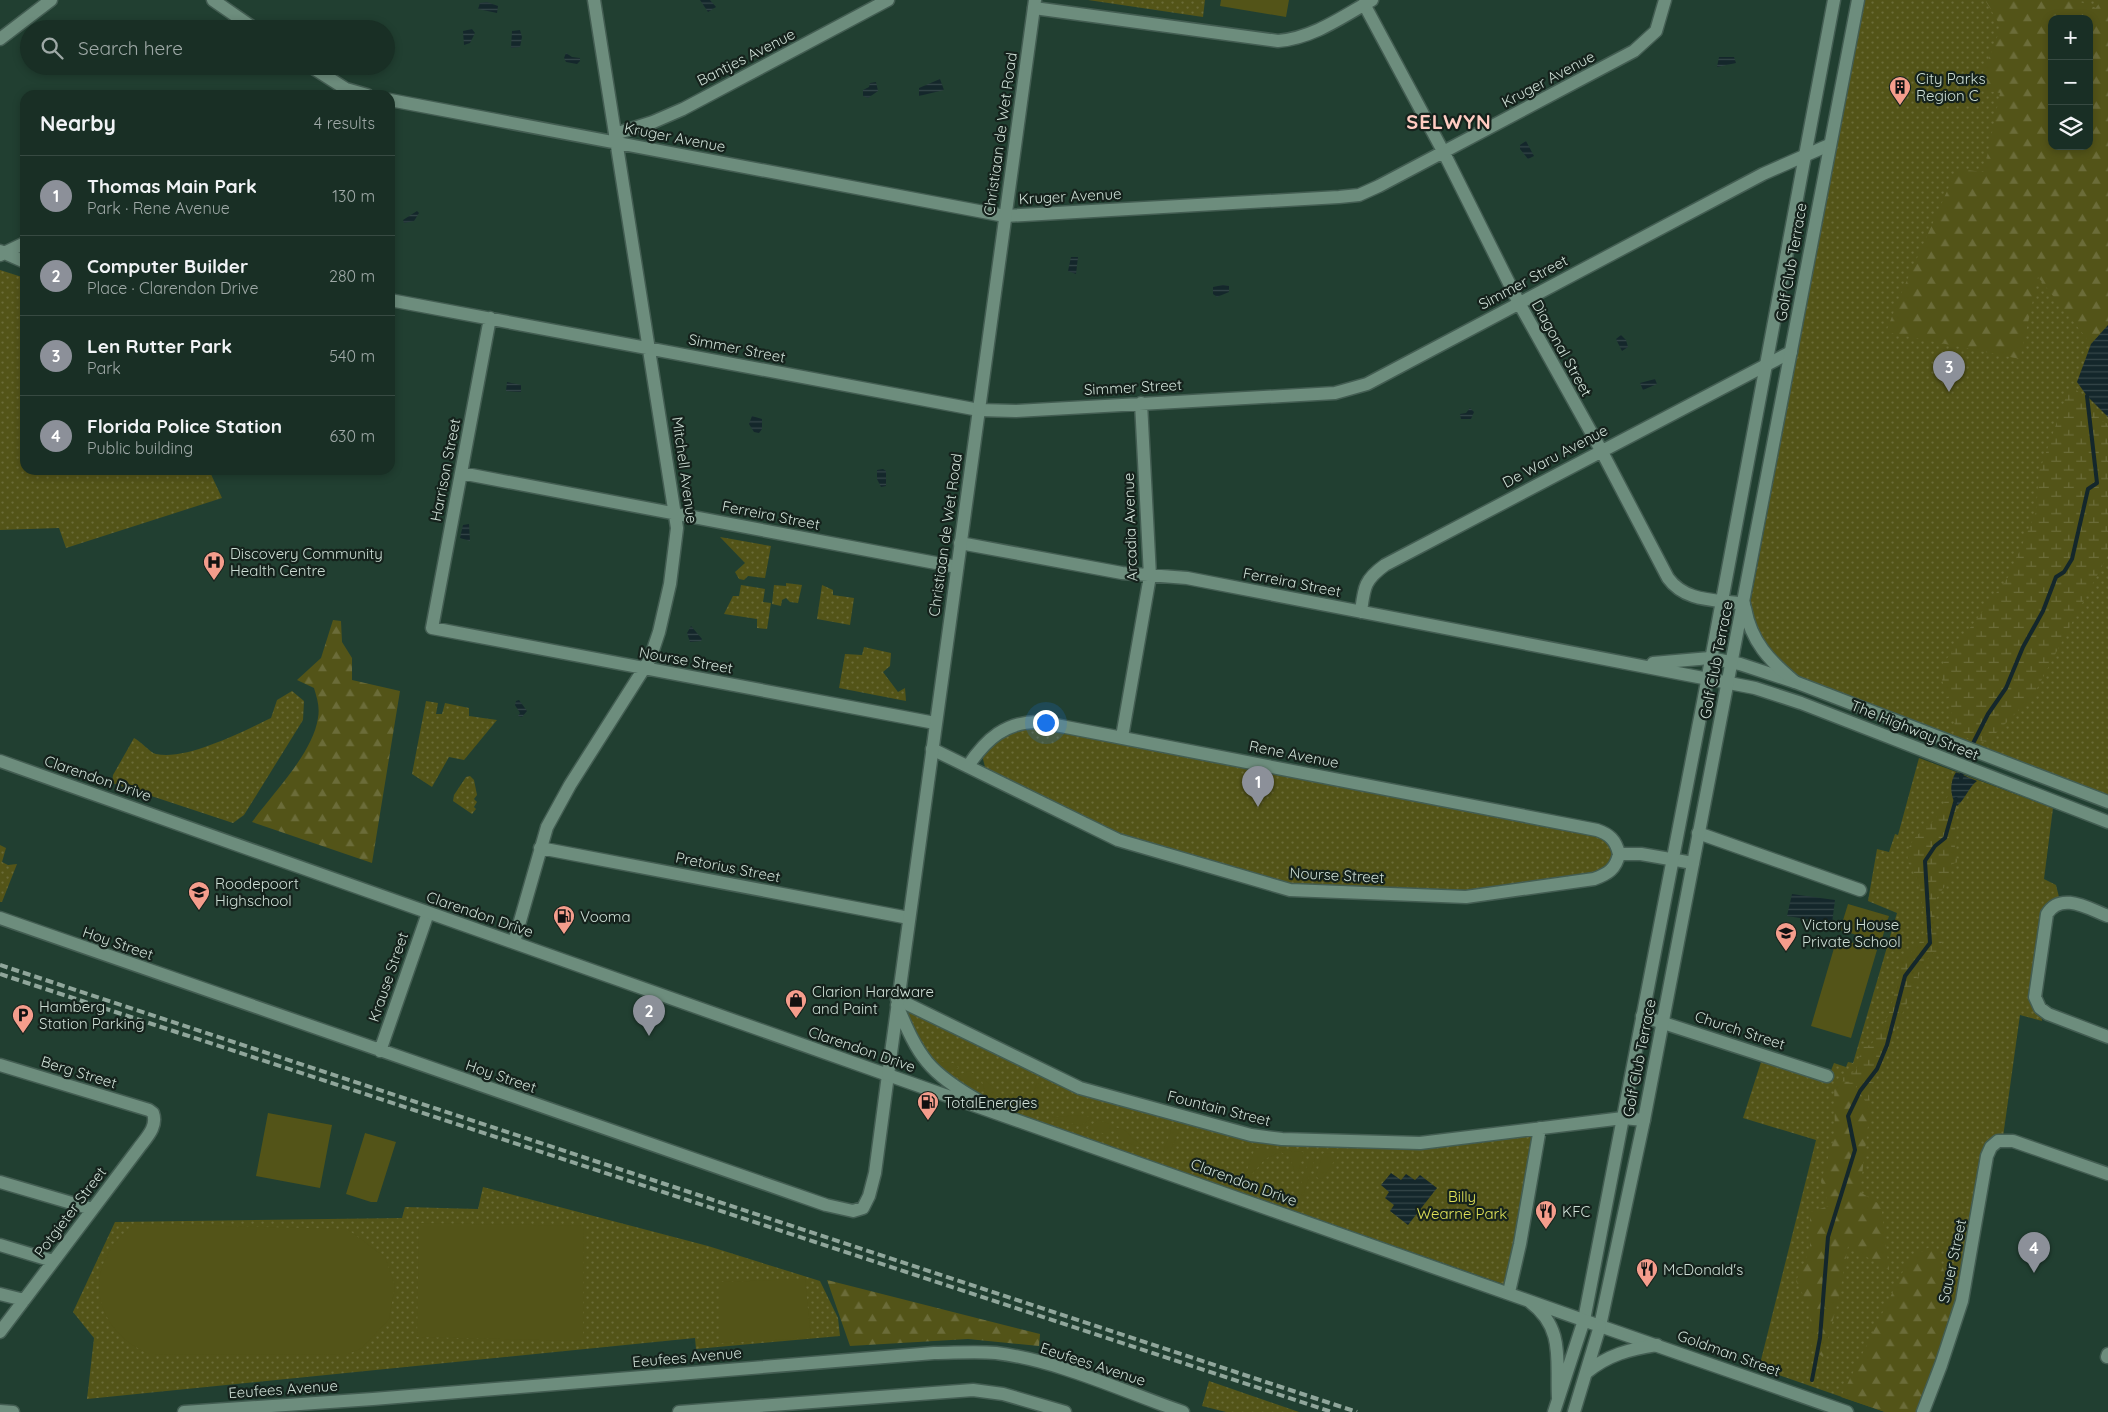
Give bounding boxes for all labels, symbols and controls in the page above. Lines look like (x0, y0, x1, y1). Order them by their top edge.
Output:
map controls (2048, 15, 2093, 150)
button: + (2048, 15, 2093, 60)
search box (20, 20, 395, 75)
street label: Bantjes Avenue (694, 24, 798, 90)
icon: search (38, 34, 66, 62)
text: Search here (78, 36, 183, 60)
street label: Kruger Avenue (1498, 46, 1598, 112)
street label: Christiaan de Wet Road (979, 51, 1021, 217)
button: − (2048, 60, 2093, 105)
place label: City Parks Region C (1916, 69, 1985, 105)
building icon: City Parks Region C (1888, 75, 1912, 106)
button: layers (2048, 105, 2093, 150)
district label: SELWYN (1406, 109, 1492, 134)
text: Nearby (40, 110, 116, 136)
text: 4 results (314, 113, 375, 133)
street label: Kruger Avenue (623, 118, 727, 156)
text: Thomas Main Park (87, 174, 257, 198)
street label: Kruger Avenue (1018, 184, 1122, 208)
text: 1 (53, 186, 59, 206)
text: 130 m (332, 186, 375, 206)
text: Park · Rene Avenue (87, 198, 230, 218)
street label: Golf Club Terrace (1771, 201, 1811, 323)
street label: Simmer Street (1475, 251, 1571, 313)
text: Computer Builder (87, 254, 248, 278)
text: 2 (51, 266, 61, 286)
text: 280 m (329, 266, 375, 286)
text: Place · Clarendon Drive (87, 278, 259, 298)
street label: Diagonal Street (1528, 296, 1596, 400)
street label: Simmer Street (687, 329, 787, 367)
text: Len Rutter Park (87, 334, 232, 358)
text: 3 (52, 346, 60, 366)
text: 540 m (329, 346, 375, 366)
pin: 3 (1933, 351, 1965, 392)
text: Park (87, 358, 121, 378)
street label: Simmer Street (1083, 375, 1183, 399)
text: Florida Police Station (87, 414, 282, 438)
street label: Mitchell Avenue (668, 415, 702, 525)
street label: Harrison Street (426, 417, 464, 523)
street label: De Waru Avenue (1499, 420, 1611, 492)
text: 4 (51, 426, 61, 446)
text: 630 m (330, 426, 375, 446)
text: Public building (87, 438, 193, 458)
street label: Christiaan de Wet Road (924, 452, 966, 618)
street label: Arcadia Avenue (1119, 472, 1141, 582)
street label: Ferreira Street (720, 496, 822, 534)
place label: Discovery Community Health Centre (230, 544, 383, 580)
hospital icon: Discovery Community Health Centre (202, 550, 226, 581)
street label: Ferreira Street (1241, 563, 1343, 601)
street label: Golf Club Terrace (1695, 599, 1737, 721)
street label: Nourse Street (638, 642, 734, 678)
street label: The Highway Street (1848, 696, 1982, 764)
your location (1033, 710, 1059, 736)
street label: Rene Avenue (1248, 736, 1340, 772)
street label: Clarendon Drive (42, 751, 154, 805)
pin: 1 (1242, 766, 1274, 807)
street label: Pretorius Street (674, 848, 782, 886)
street label: Nourse Street (1289, 863, 1385, 887)
place label: Roodepoort Highschool (215, 874, 299, 910)
school or university icon: Roodepoort Highschool (187, 880, 211, 911)
street label: Clarendon Drive (424, 887, 536, 941)
fuel station icon: Vooma (552, 904, 576, 935)
place label: Vooma (580, 907, 631, 926)
place label: Victory House Private School (1802, 915, 1901, 951)
school or university icon: Victory House Private School (1774, 921, 1798, 952)
street label: Hoy Street (80, 922, 156, 964)
street label: Krause Street (364, 930, 412, 1024)
place label: Clarion Hardware and Paint (812, 982, 934, 1018)
shop icon: Clarion Hardware and Paint (784, 988, 808, 1019)
pin: 2 (633, 995, 665, 1036)
place label: Hamberg Station Parking (39, 997, 145, 1033)
street label: Golf Club Terrace (1618, 997, 1660, 1119)
parking icon: Hamberg Station Parking (11, 1003, 35, 1034)
street label: Church Street (1693, 1006, 1787, 1054)
street label: Clarendon Drive (806, 1022, 918, 1076)
street label: Berg Street (39, 1051, 119, 1093)
street label: Hoy Street (463, 1055, 539, 1097)
street label: Fountain Street (1165, 1086, 1273, 1130)
fuel station icon: TotalEnergies (916, 1090, 940, 1121)
place label: TotalEnergies (944, 1093, 1037, 1112)
street label: Clarendon Drive (1188, 1154, 1300, 1210)
street label: Potgieter Street (30, 1163, 110, 1261)
park label: Billy Wearne Park (1417, 1187, 1507, 1223)
restaurant icon: KFC (1534, 1199, 1558, 1230)
place label: KFC (1562, 1202, 1590, 1221)
street label: Sauer Street (1934, 1217, 1970, 1305)
pin: 4 (2018, 1232, 2050, 1273)
restaurant icon: McDonald's (1635, 1257, 1659, 1288)
place label: McDonald's (1663, 1260, 1743, 1279)
street label: Goldman Street (1675, 1326, 1783, 1380)
street label: Eeufees Avenue (1038, 1338, 1148, 1390)
street label: Eeufees Avenue (632, 1343, 742, 1371)
street label: Eeufees Avenue (228, 1376, 338, 1402)

